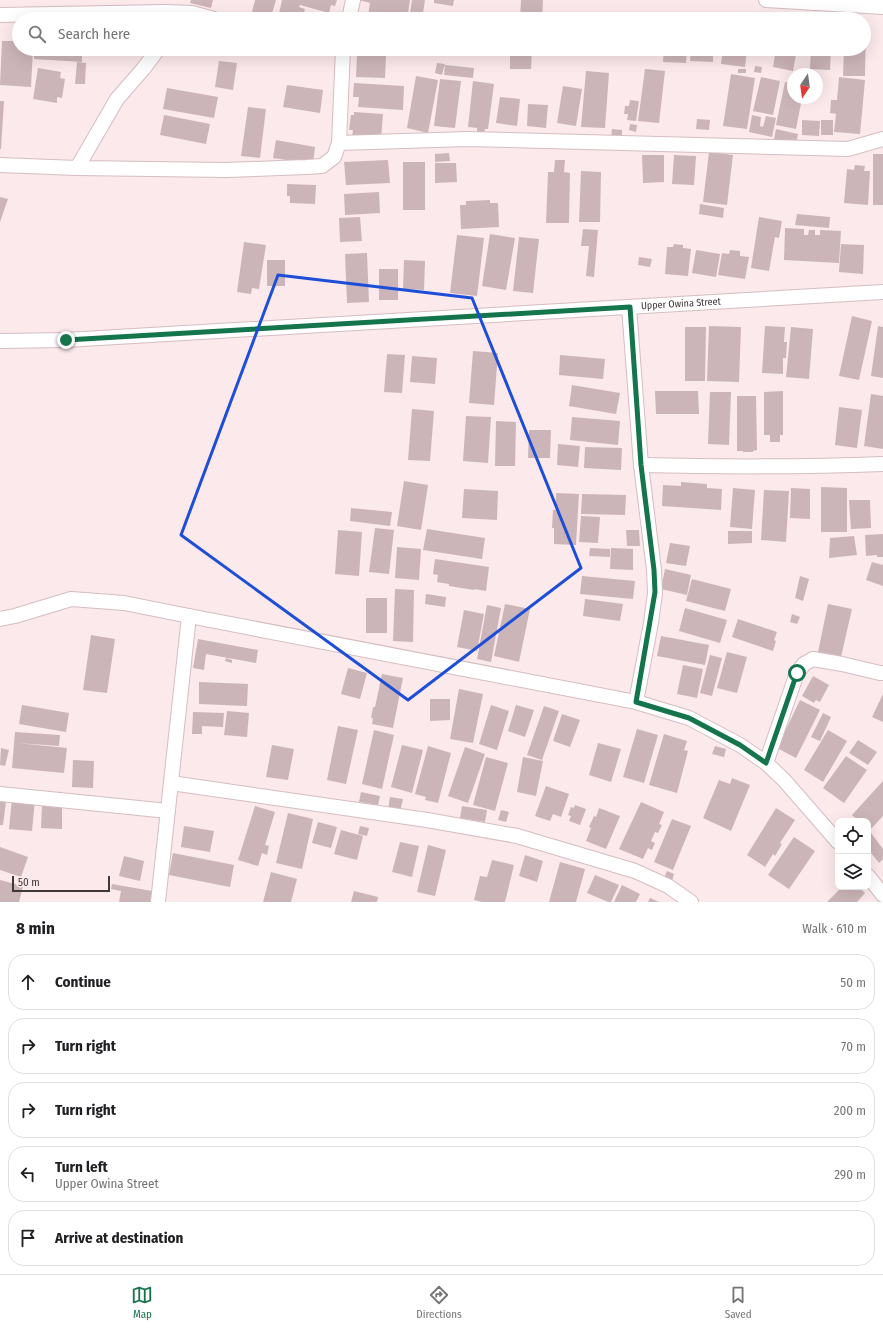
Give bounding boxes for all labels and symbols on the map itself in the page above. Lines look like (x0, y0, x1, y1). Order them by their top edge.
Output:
north arrow (787, 68, 823, 104)
street label: Upper Owina Street (641, 295, 722, 312)
route end (57, 331, 75, 349)
route start (788, 664, 806, 682)
scale bar (12, 874, 110, 893)

